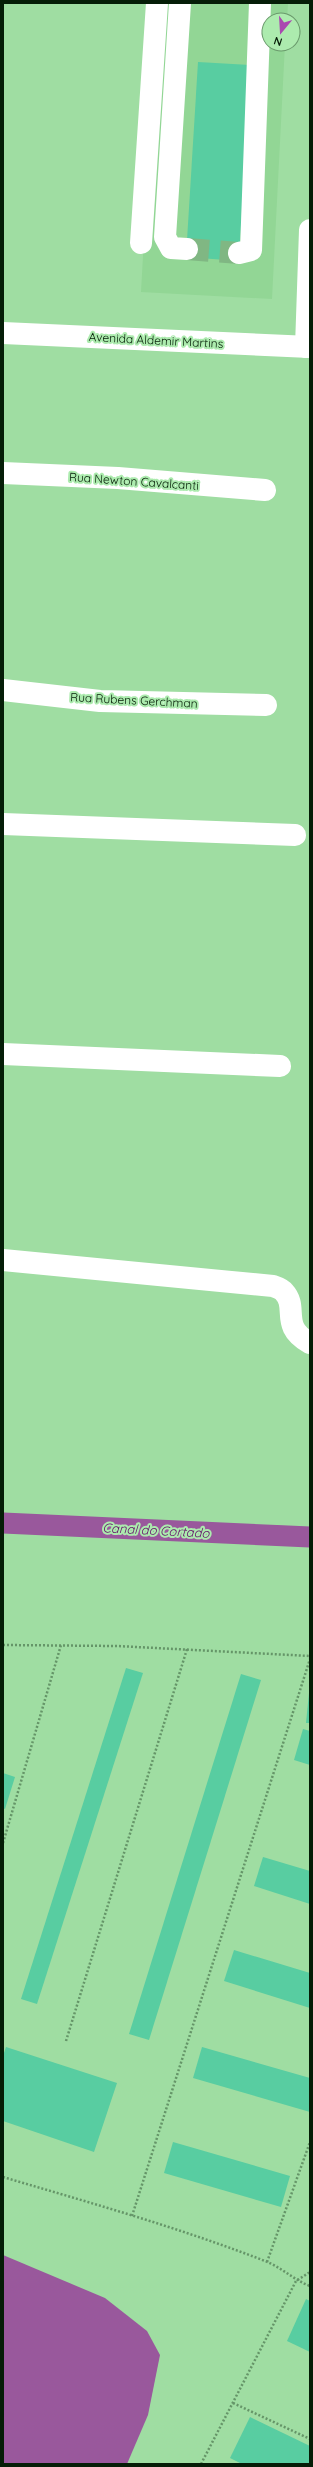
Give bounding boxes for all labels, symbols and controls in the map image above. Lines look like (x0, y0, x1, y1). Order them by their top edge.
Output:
north arrow (261, 12, 301, 52)
text: N (272, 34, 284, 49)
street label: Avenida Aldemir Martins (88, 329, 224, 351)
street label: Rua Newton Cavalcanti (69, 469, 199, 493)
street label: Rua Rubens Gerchman (70, 689, 198, 711)
water label: Canal do Cortado (102, 1519, 211, 1541)

